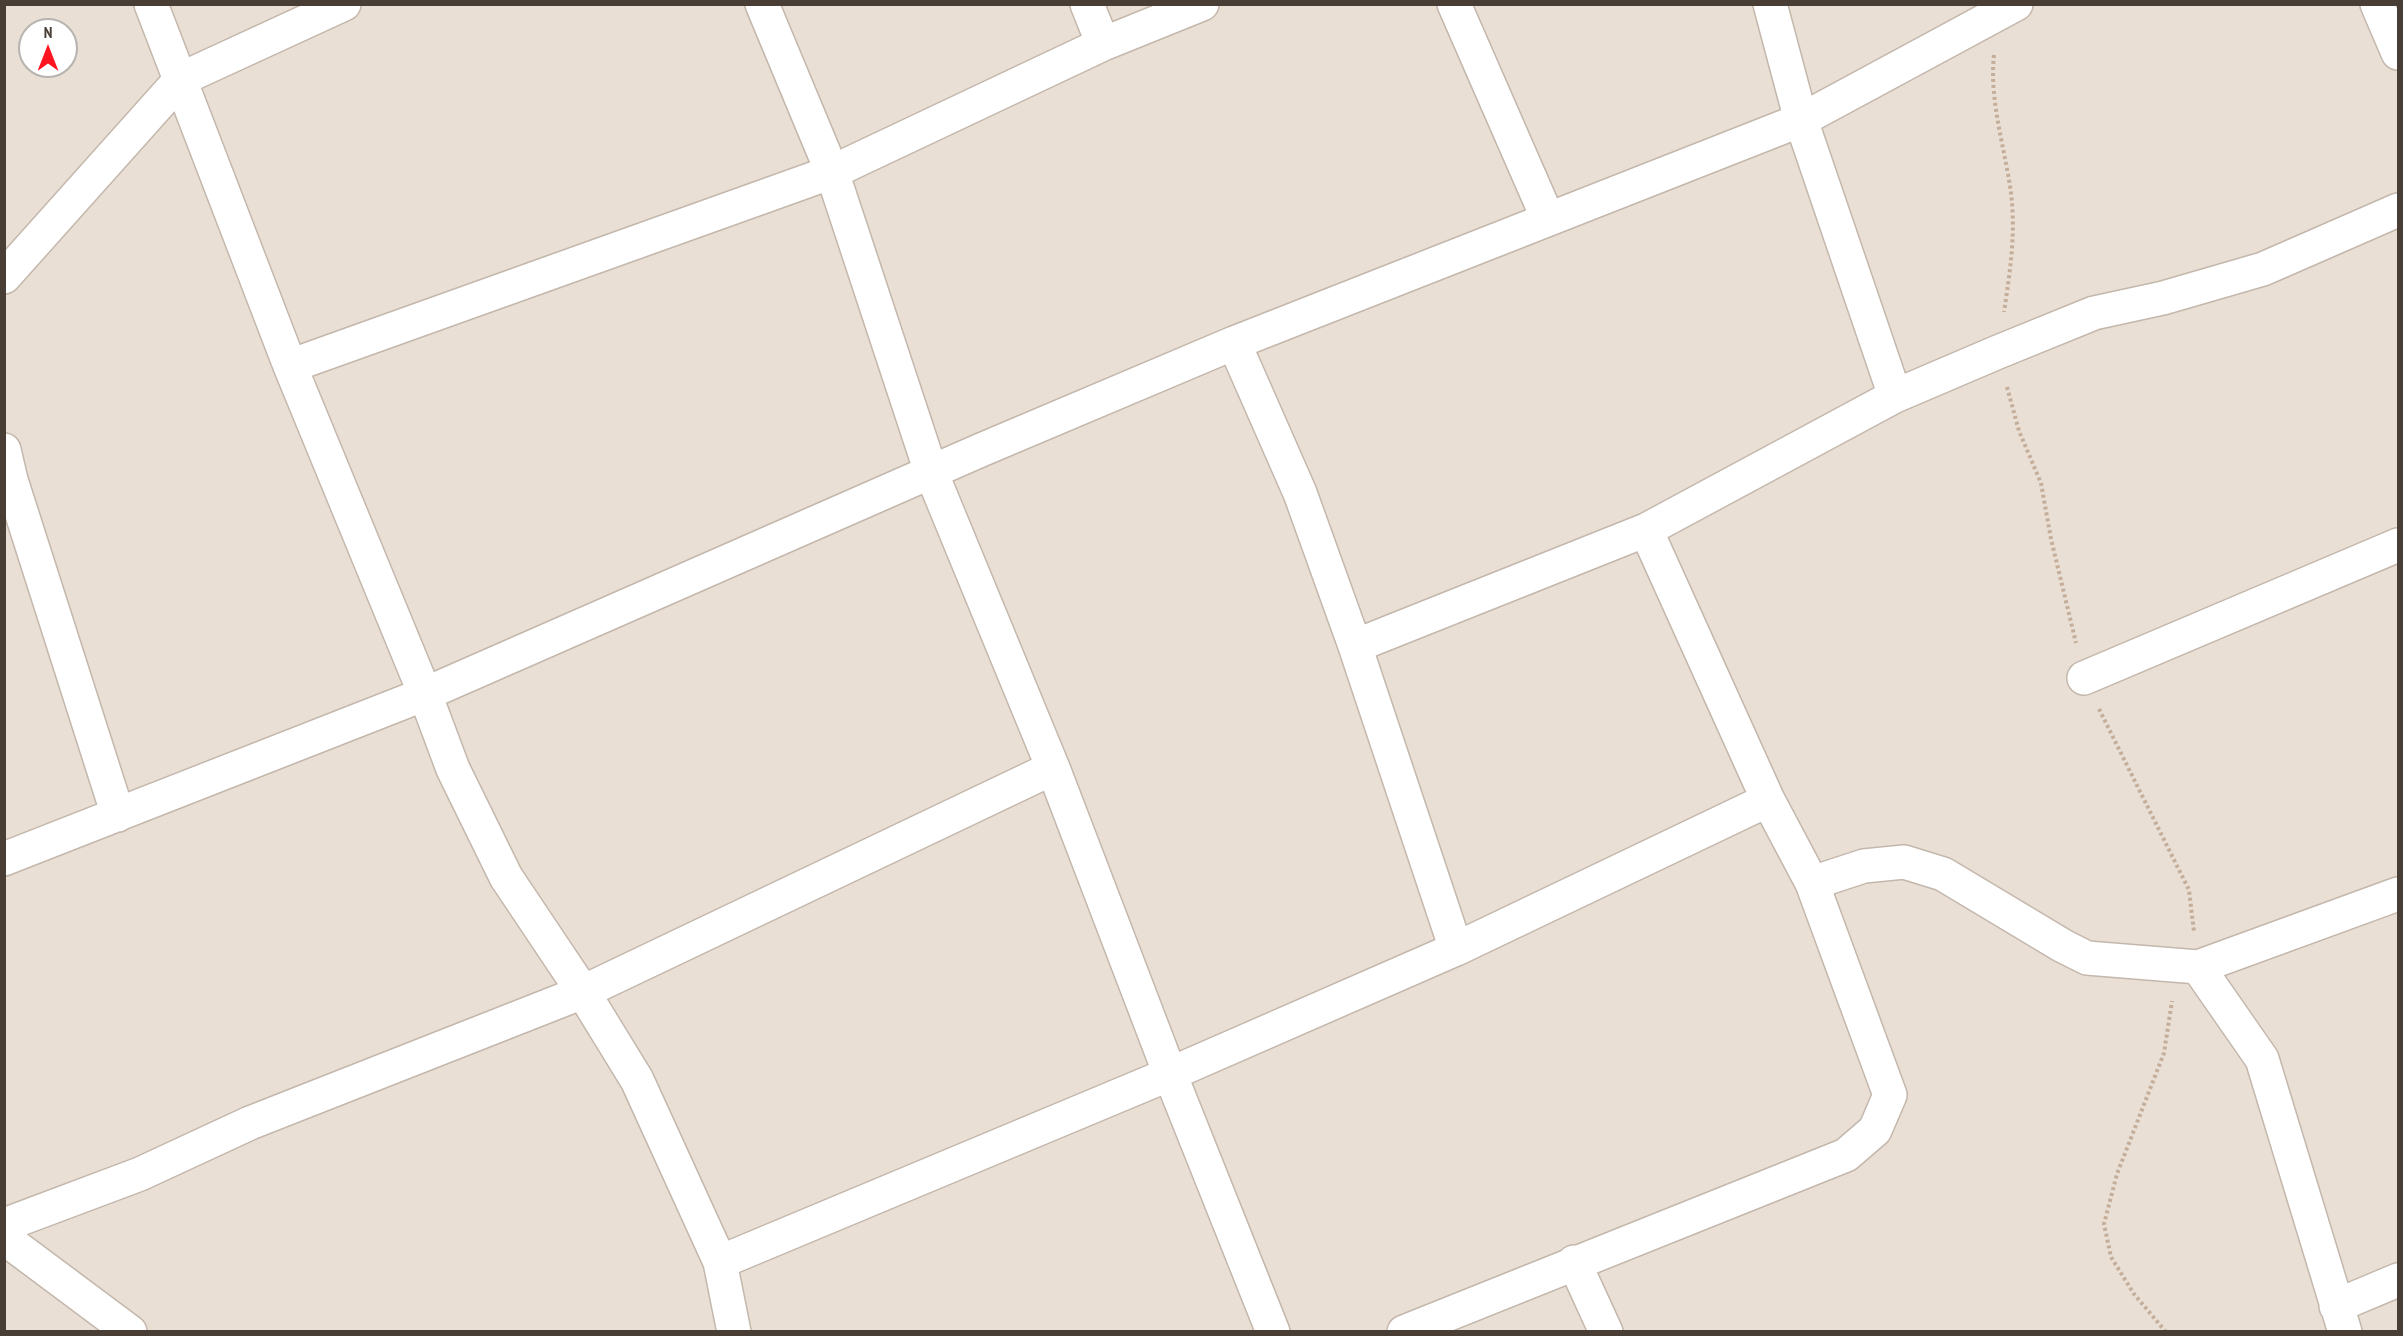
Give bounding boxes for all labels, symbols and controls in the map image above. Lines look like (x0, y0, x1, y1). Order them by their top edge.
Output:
north arrow (18, 18, 78, 78)
text: N (44, 22, 52, 42)

